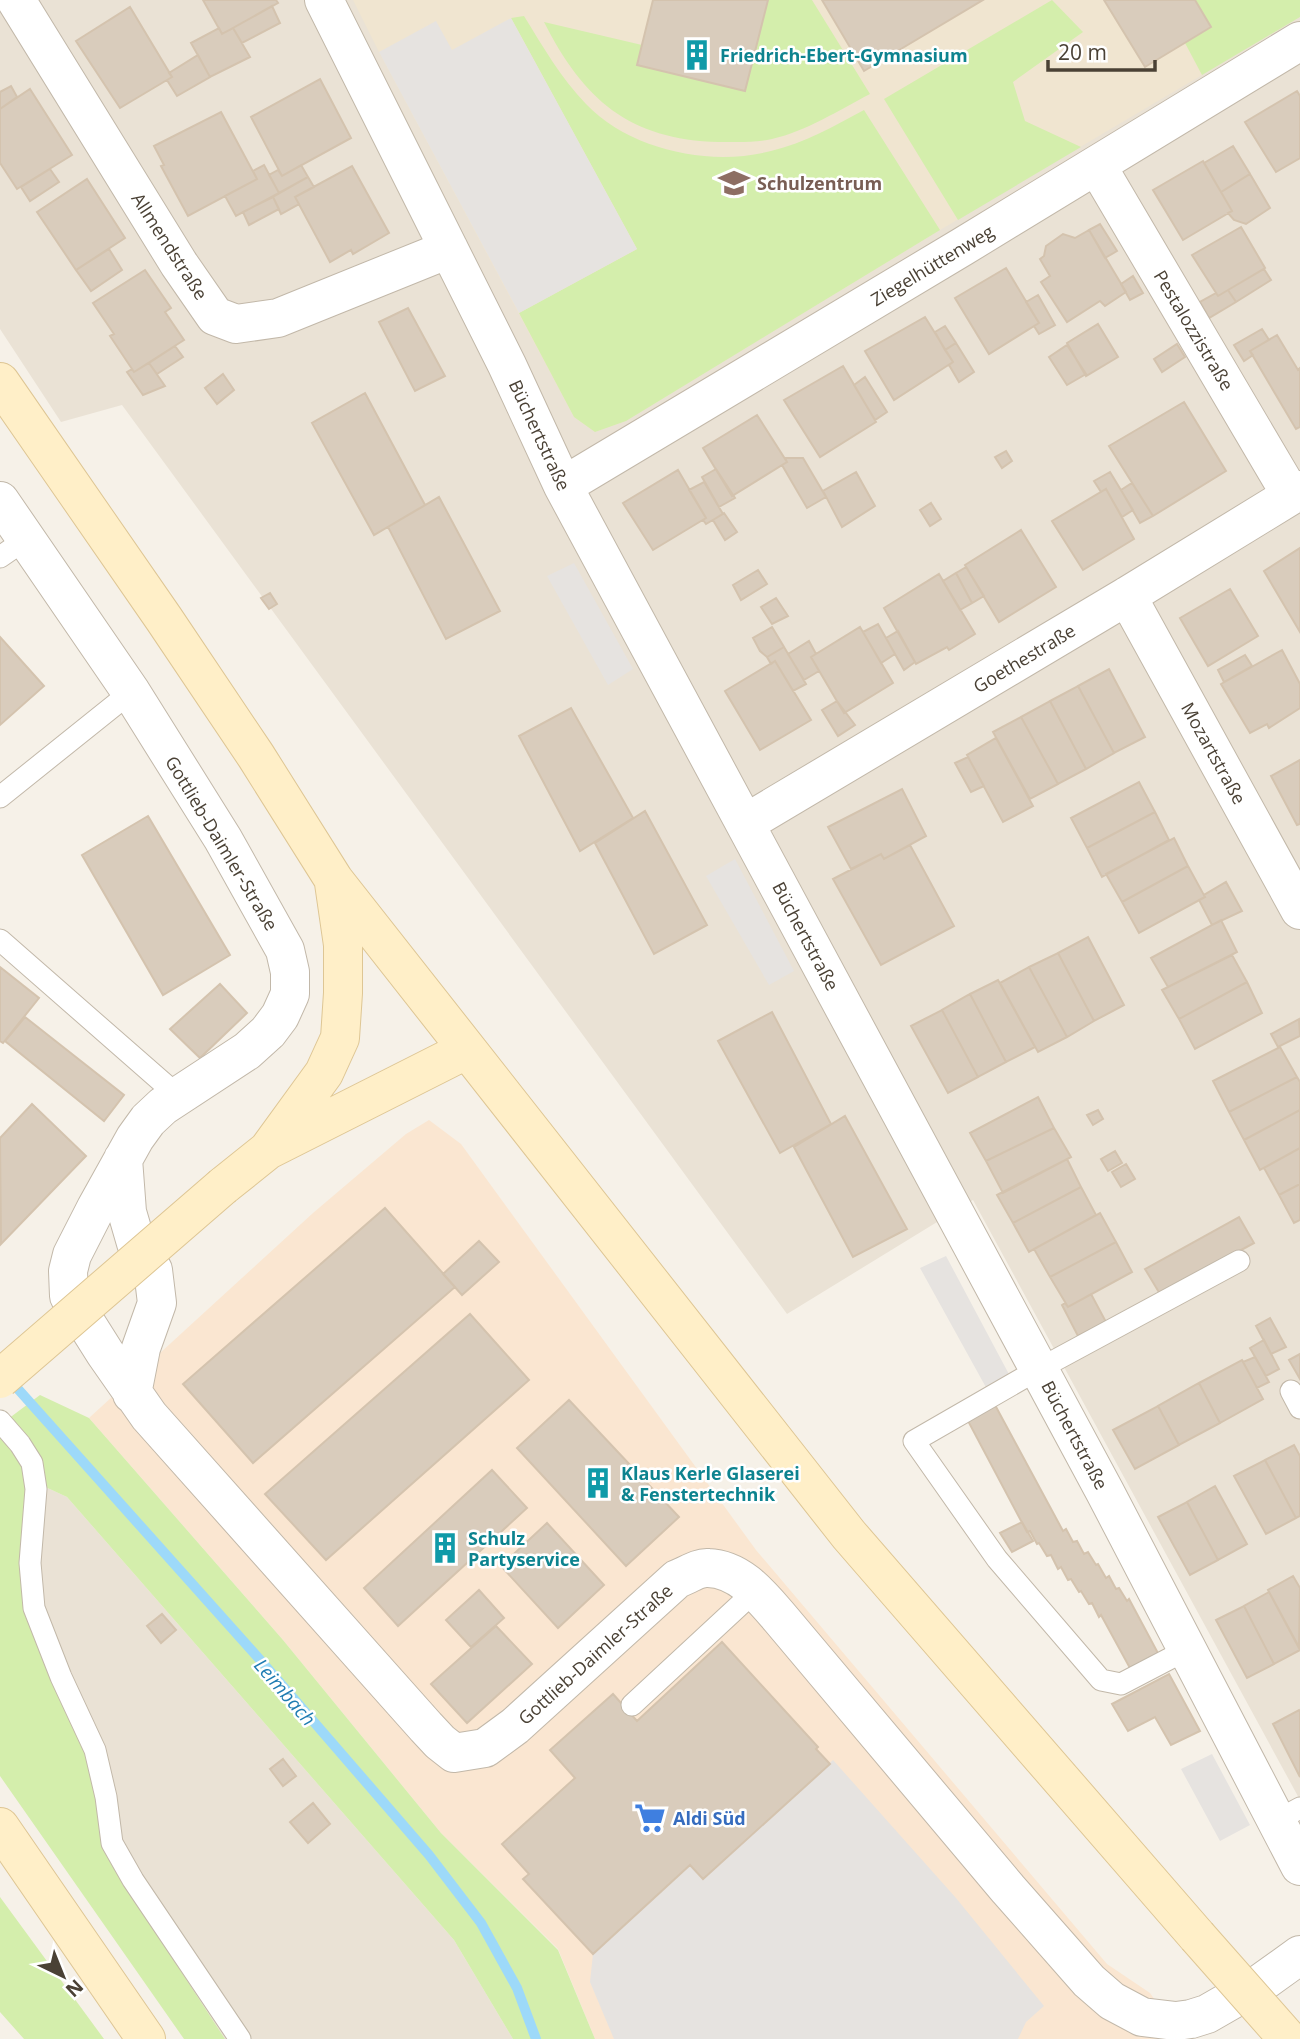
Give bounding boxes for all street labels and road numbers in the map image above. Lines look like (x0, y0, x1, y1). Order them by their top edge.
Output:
street label: Allmendstraße (126, 188, 214, 304)
street label: Ziegelhüttenweg (866, 219, 998, 311)
street label: Pestalozzistraße (1149, 265, 1239, 395)
street label: Büchertstraße (504, 376, 576, 494)
street label: Goethestraße (968, 618, 1080, 698)
street label: Mozartstraße (1176, 698, 1252, 808)
street label: Gottlieb-Daimler-Straße (160, 751, 284, 935)
street label: Büchertstraße (767, 877, 845, 995)
street label: Büchertstraße (1036, 1376, 1114, 1494)
street label: Gottlieb-Daimler-Straße (513, 1578, 677, 1730)

